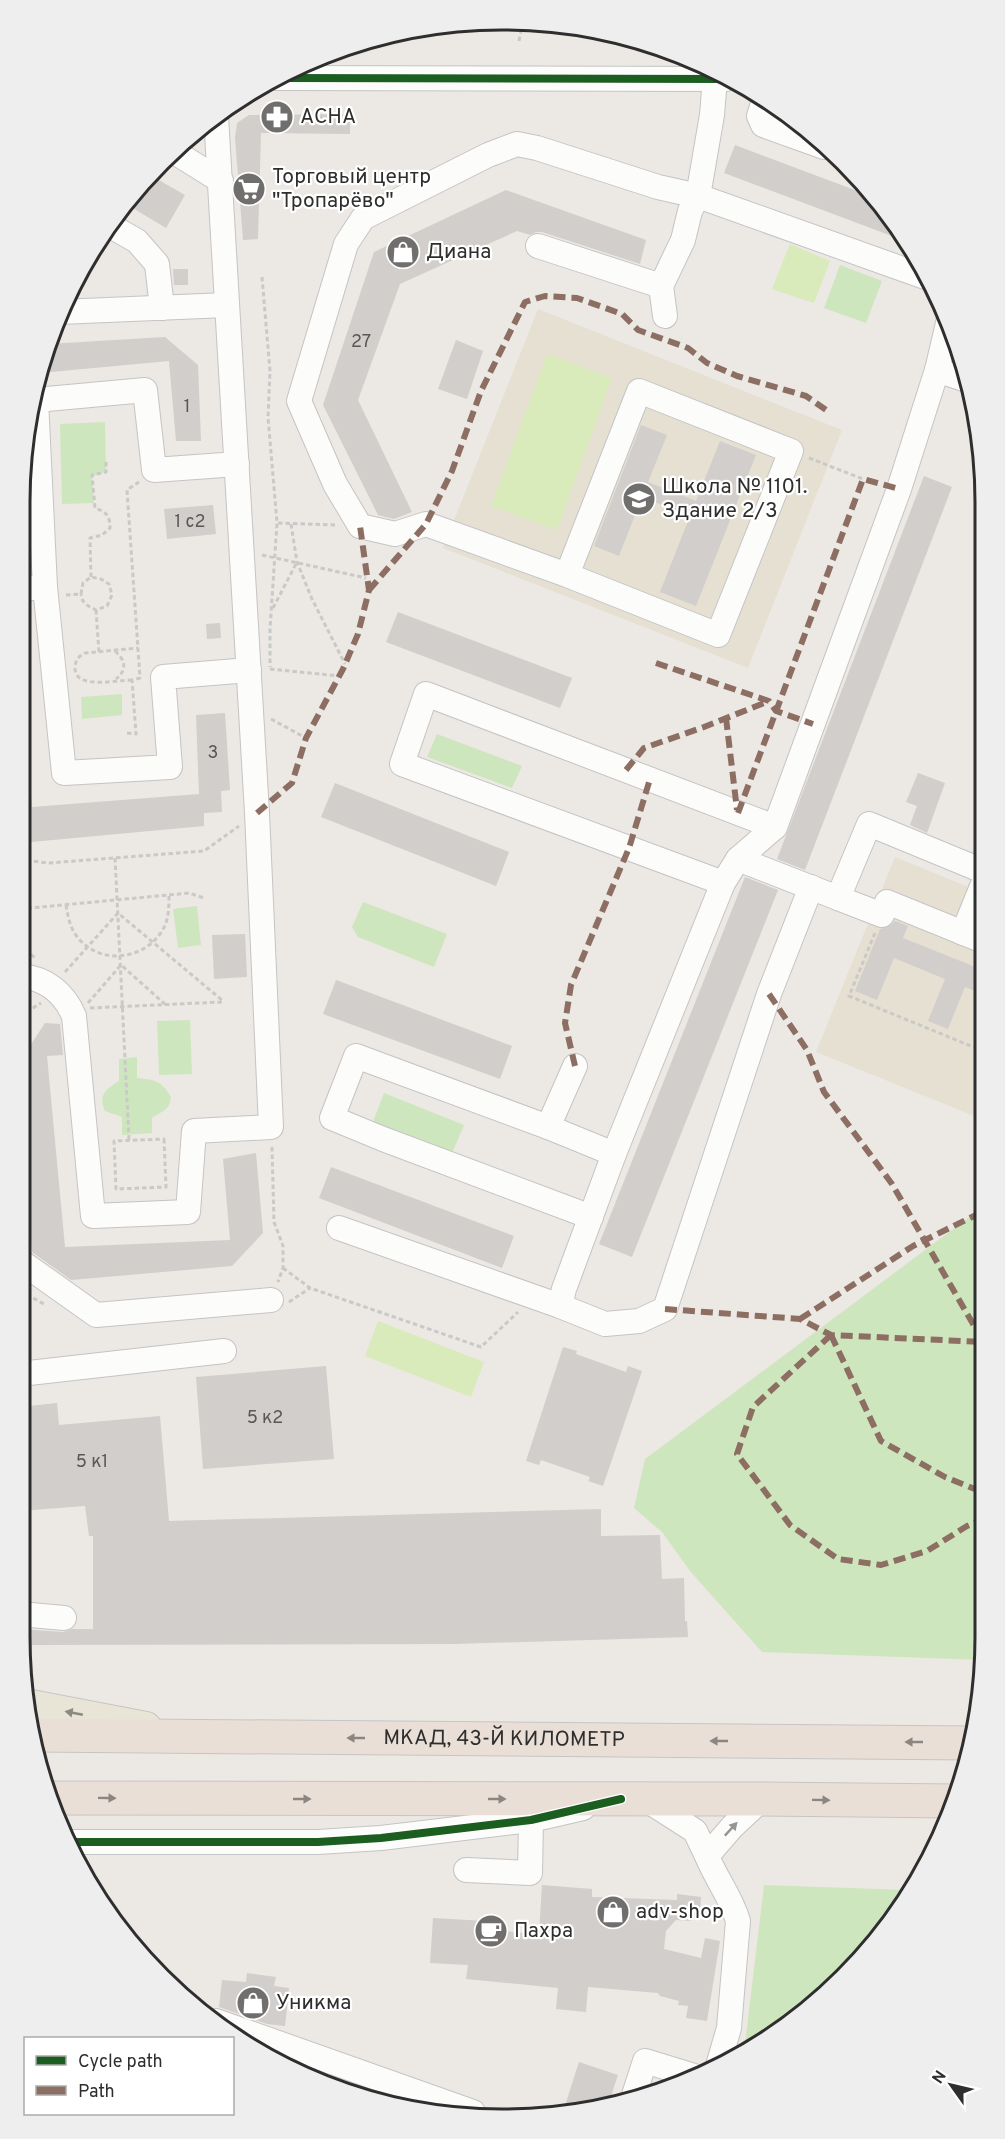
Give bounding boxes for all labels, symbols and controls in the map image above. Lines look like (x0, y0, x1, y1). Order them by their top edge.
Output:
pharmacy icon: АСНА (259, 99, 295, 135)
place label: АСНА (300, 104, 356, 131)
place label: Торговый центр "Тропарёво" (272, 164, 431, 215)
supermarket icon: Торговый центр "Тропарёво" (231, 171, 267, 207)
shop icon: Диана (385, 234, 421, 270)
place label: Диана (426, 239, 491, 266)
house number: 27 (351, 331, 371, 354)
house number: 1 (184, 396, 190, 419)
place label: Школа № 1101. Здание 2/3 (662, 474, 808, 525)
school or university icon: Школа № 1101. Здание 2/3 (621, 481, 657, 517)
house number: 1 с2 (175, 511, 205, 534)
house number: 3 (208, 742, 218, 765)
house number: 5 к2 (247, 1407, 283, 1430)
house number: 5 к1 (76, 1451, 108, 1474)
one-way arrow (64, 1708, 83, 1717)
street label: МКАД, 43-Й КИЛОМЕТР (383, 1724, 625, 1754)
one-way arrow (347, 1733, 366, 1743)
one-way arrow (710, 1736, 729, 1746)
one-way arrow (905, 1737, 924, 1747)
one-way arrow (97, 1793, 116, 1803)
one-way arrow (292, 1794, 311, 1804)
one-way arrow (487, 1794, 506, 1804)
one-way arrow (811, 1795, 830, 1805)
one-way arrow (723, 1822, 737, 1836)
shop icon: adv-shop (595, 1894, 631, 1930)
place label: adv-shop (636, 1899, 724, 1926)
cafe icon: Пахра (473, 1913, 509, 1949)
place label: Пахра (514, 1918, 573, 1945)
shop icon: Уникма (235, 1985, 271, 2021)
place label: Уникма (276, 1990, 351, 2017)
legend (24, 2037, 234, 2115)
text: Cycle path (78, 2051, 163, 2074)
north arrow (921, 2055, 981, 2115)
text: N (929, 2067, 952, 2088)
text: Path (78, 2081, 115, 2104)

